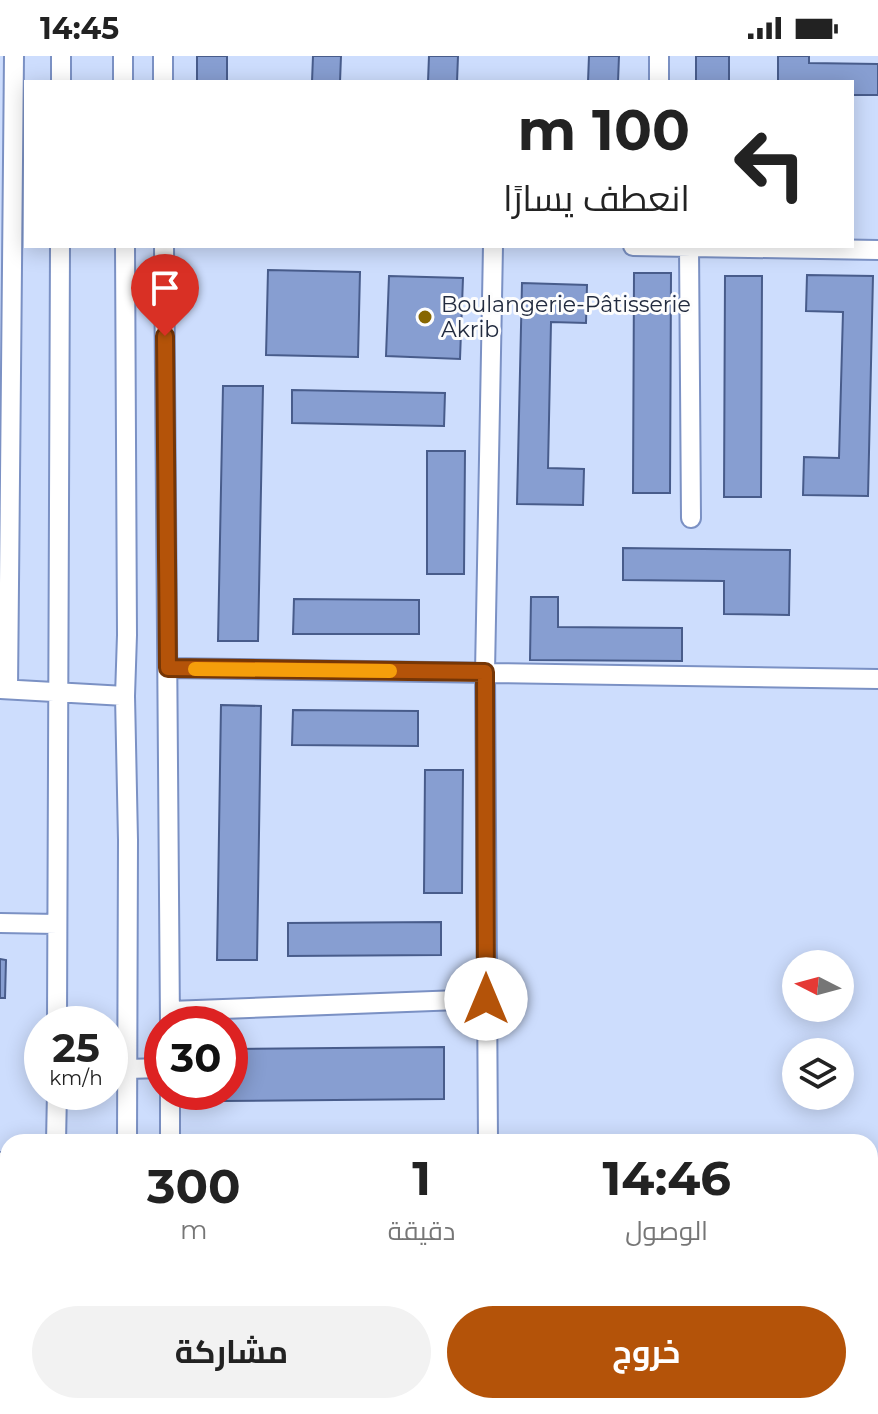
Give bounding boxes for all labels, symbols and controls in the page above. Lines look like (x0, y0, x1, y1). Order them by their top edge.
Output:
text: 14:45 (40, 10, 119, 47)
text: 100 m (517, 96, 690, 164)
icon: left (718, 112, 822, 216)
text: انعطف يسارًا (503, 176, 690, 220)
pin (131, 254, 199, 336)
icon: arrive (143, 266, 187, 310)
place label: Boulangerie-Pâtisserie Akrib (441, 291, 691, 343)
marker: Boulangerie-Pâtisserie Akrib (416, 308, 434, 326)
north arrow (782, 950, 854, 1022)
map controls (782, 950, 854, 1110)
position arrow (444, 957, 528, 1041)
speed limit sign: 30 (144, 1006, 248, 1110)
text: 25 (52, 1023, 100, 1072)
button: layers (782, 1038, 854, 1110)
text: km/h (49, 1066, 103, 1090)
text: 1 (412, 1149, 431, 1207)
text: 14:46 (602, 1149, 731, 1207)
text: 300 (147, 1157, 241, 1215)
text: m (180, 1214, 208, 1246)
text: دقيقة (388, 1215, 455, 1247)
text: الوصول (625, 1215, 708, 1247)
button: مشاركة (32, 1306, 431, 1398)
button: خروج (447, 1306, 846, 1398)

